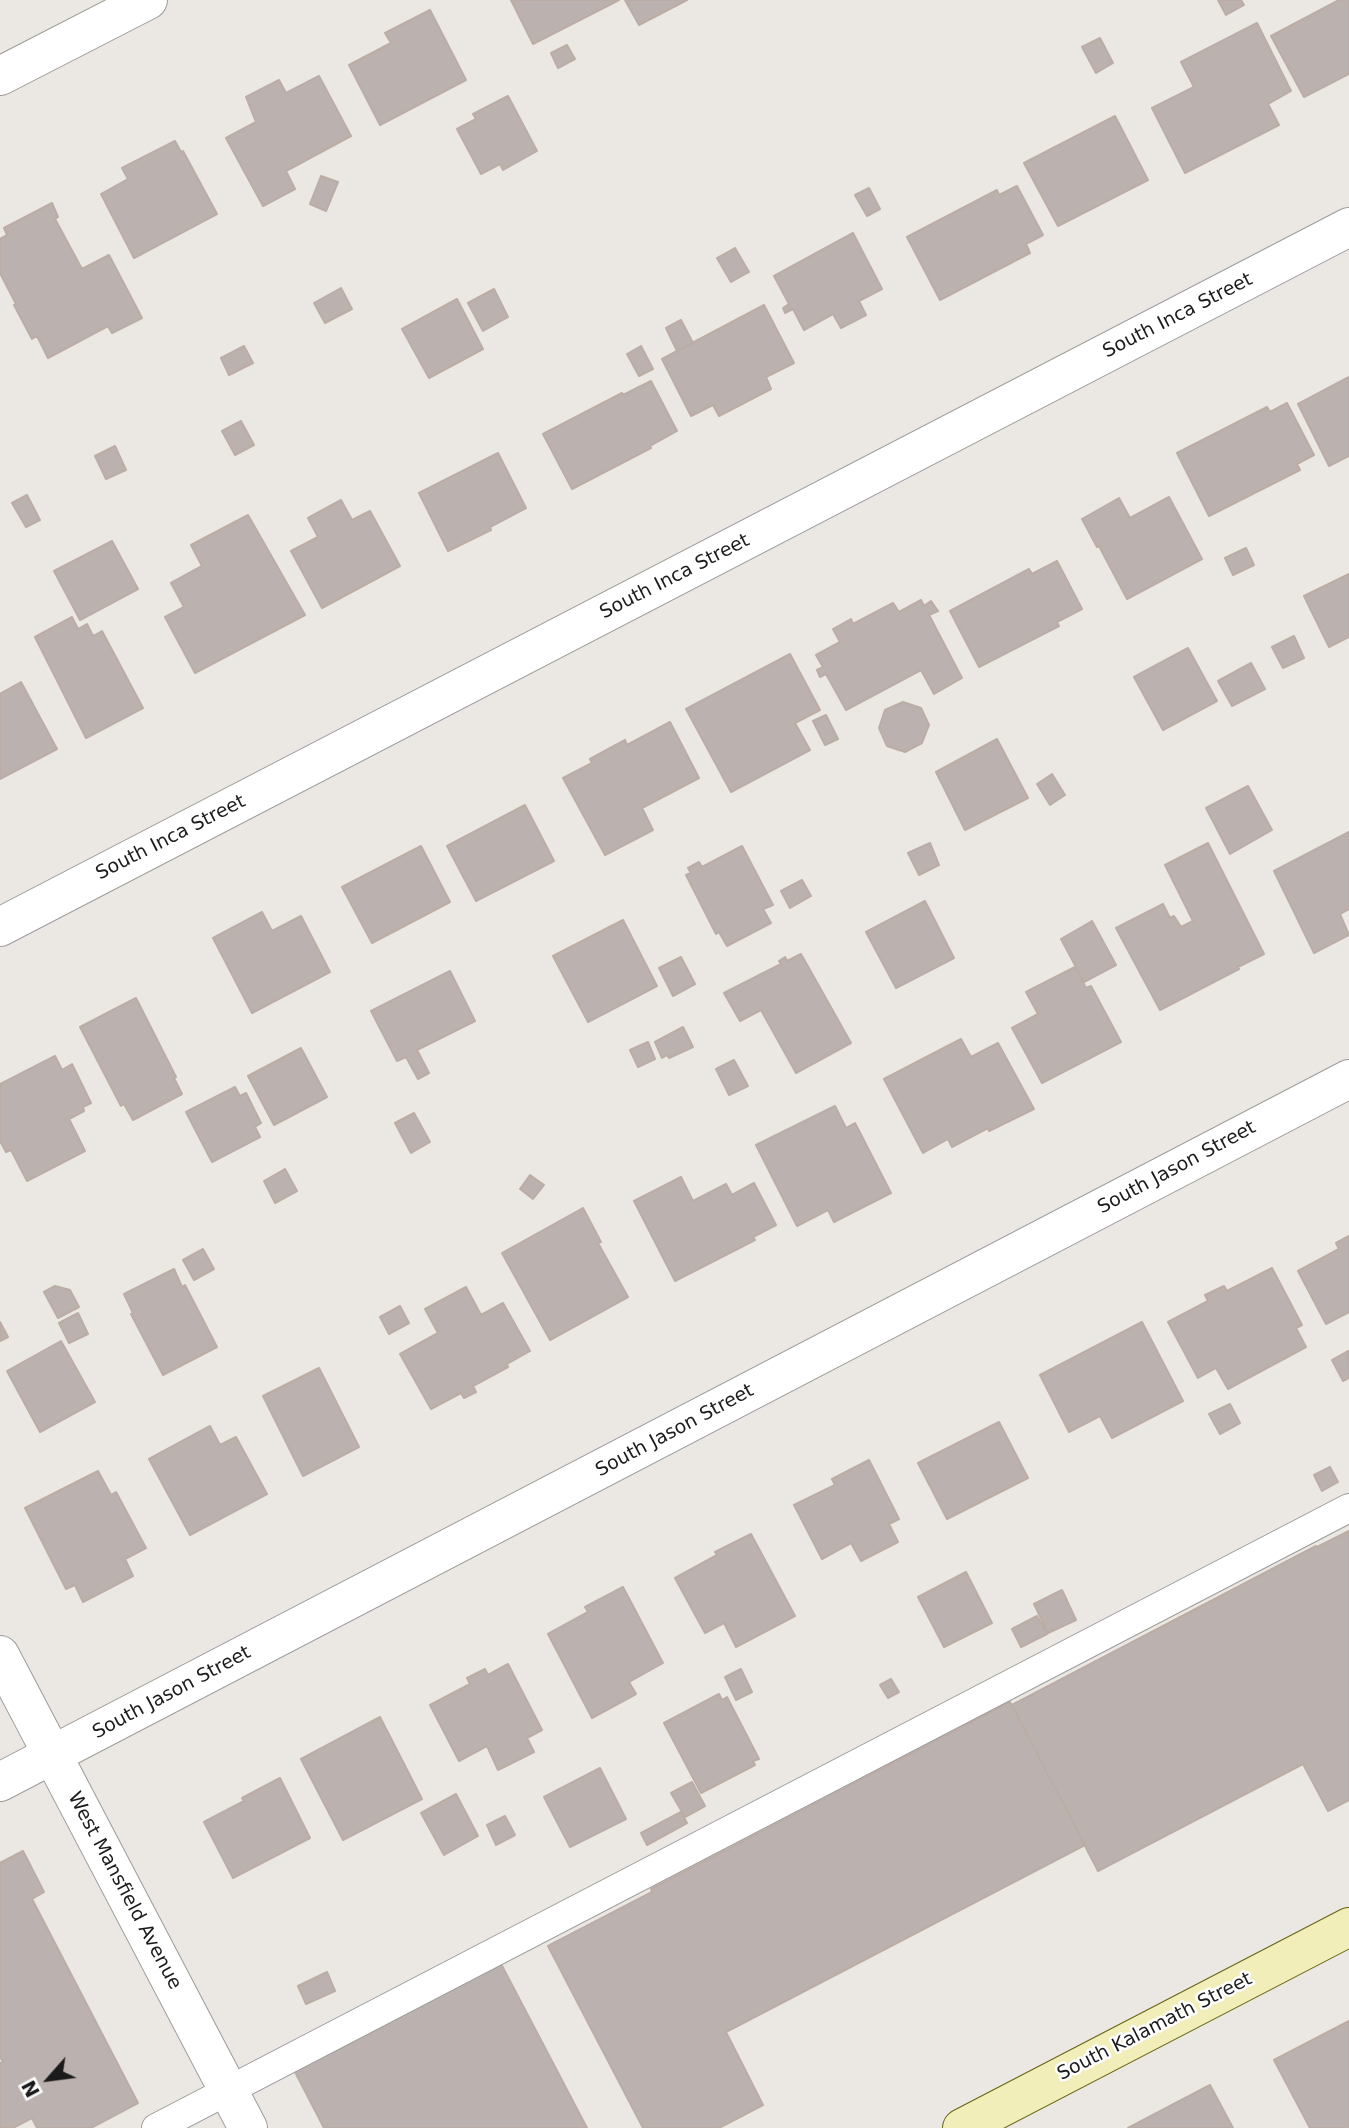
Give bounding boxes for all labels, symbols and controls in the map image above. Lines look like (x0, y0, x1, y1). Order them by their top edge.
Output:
street label: South Inca Street (1099, 268, 1257, 364)
street label: South Inca Street (596, 529, 754, 625)
street label: South Inca Street (92, 790, 250, 886)
street label: South Jason Street (1094, 1117, 1260, 1219)
street label: South Jason Street (592, 1380, 758, 1482)
street label: South Jason Street (89, 1642, 255, 1744)
street label: West Mansfield Avenue (62, 1788, 186, 1994)
street label: South Kalamath Street (1054, 1968, 1256, 2086)
north arrow (14, 2044, 84, 2114)
text: N (17, 2077, 44, 2101)

